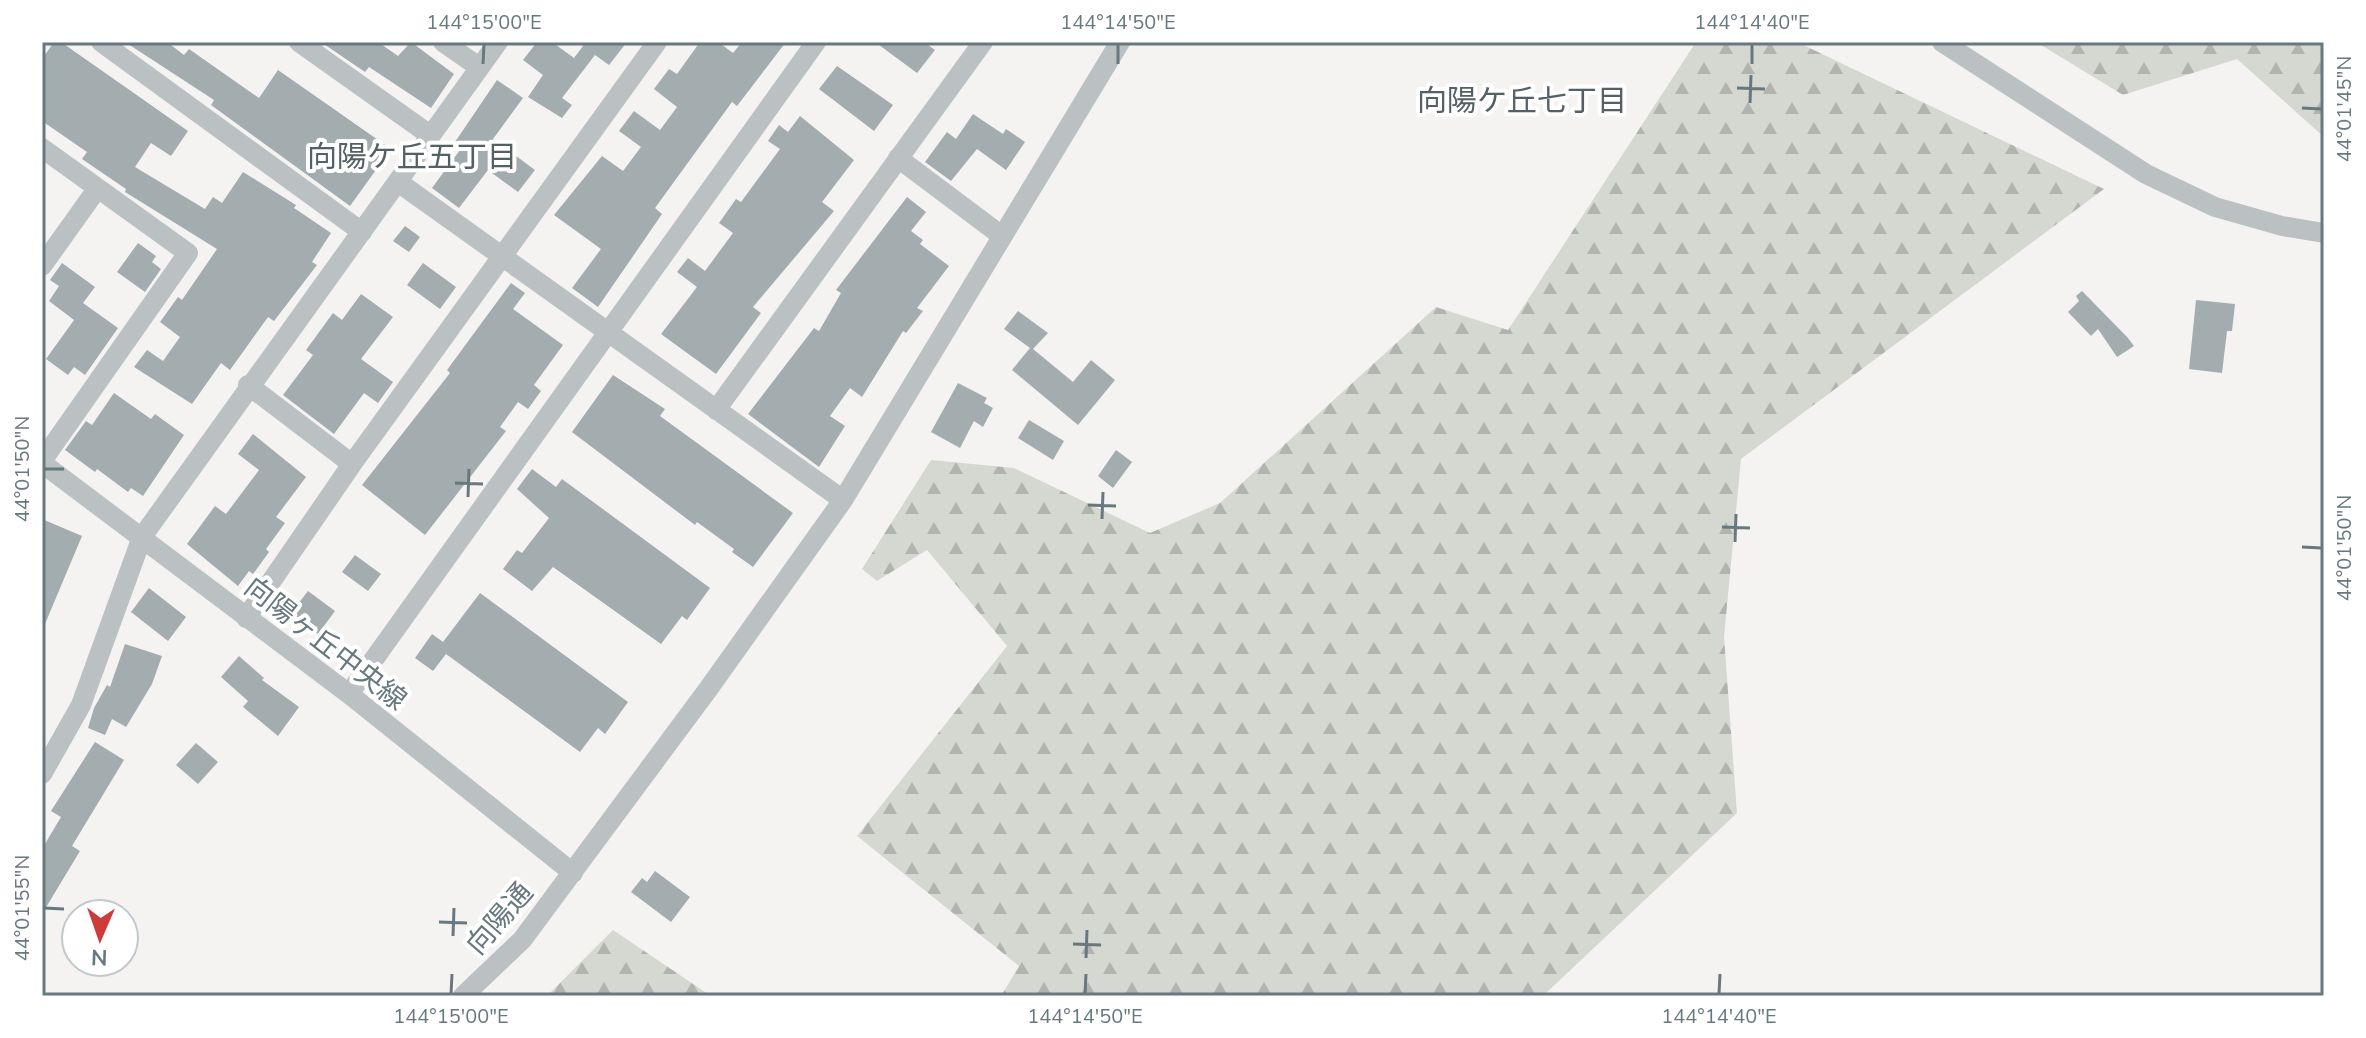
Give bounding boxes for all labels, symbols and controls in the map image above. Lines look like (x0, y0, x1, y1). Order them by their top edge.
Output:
text: 144°15'00"E (426, 9, 542, 36)
text: 144°14'50"E (1060, 9, 1176, 36)
text: 144°14'40"E (1694, 9, 1810, 36)
text: 44°01'45"N (2331, 56, 2358, 162)
district label: 向陽ケ丘七丁目 (1417, 81, 1627, 122)
district label: 向陽ケ丘五丁目 (307, 137, 517, 178)
text: 44°01'50"N (9, 416, 36, 522)
text: 44°01'50"N (2331, 495, 2358, 601)
street label: 向陽ヶ丘中央線 (236, 568, 414, 719)
text: 44°01'55"N (9, 855, 36, 961)
street label: 向陽通 (458, 874, 542, 963)
north arrow (60, 898, 140, 978)
text: N (91, 942, 108, 972)
text: 144°15'00"E (393, 1003, 509, 1030)
text: 144°14'50"E (1027, 1003, 1143, 1030)
text: 144°14'40"E (1661, 1003, 1777, 1030)

